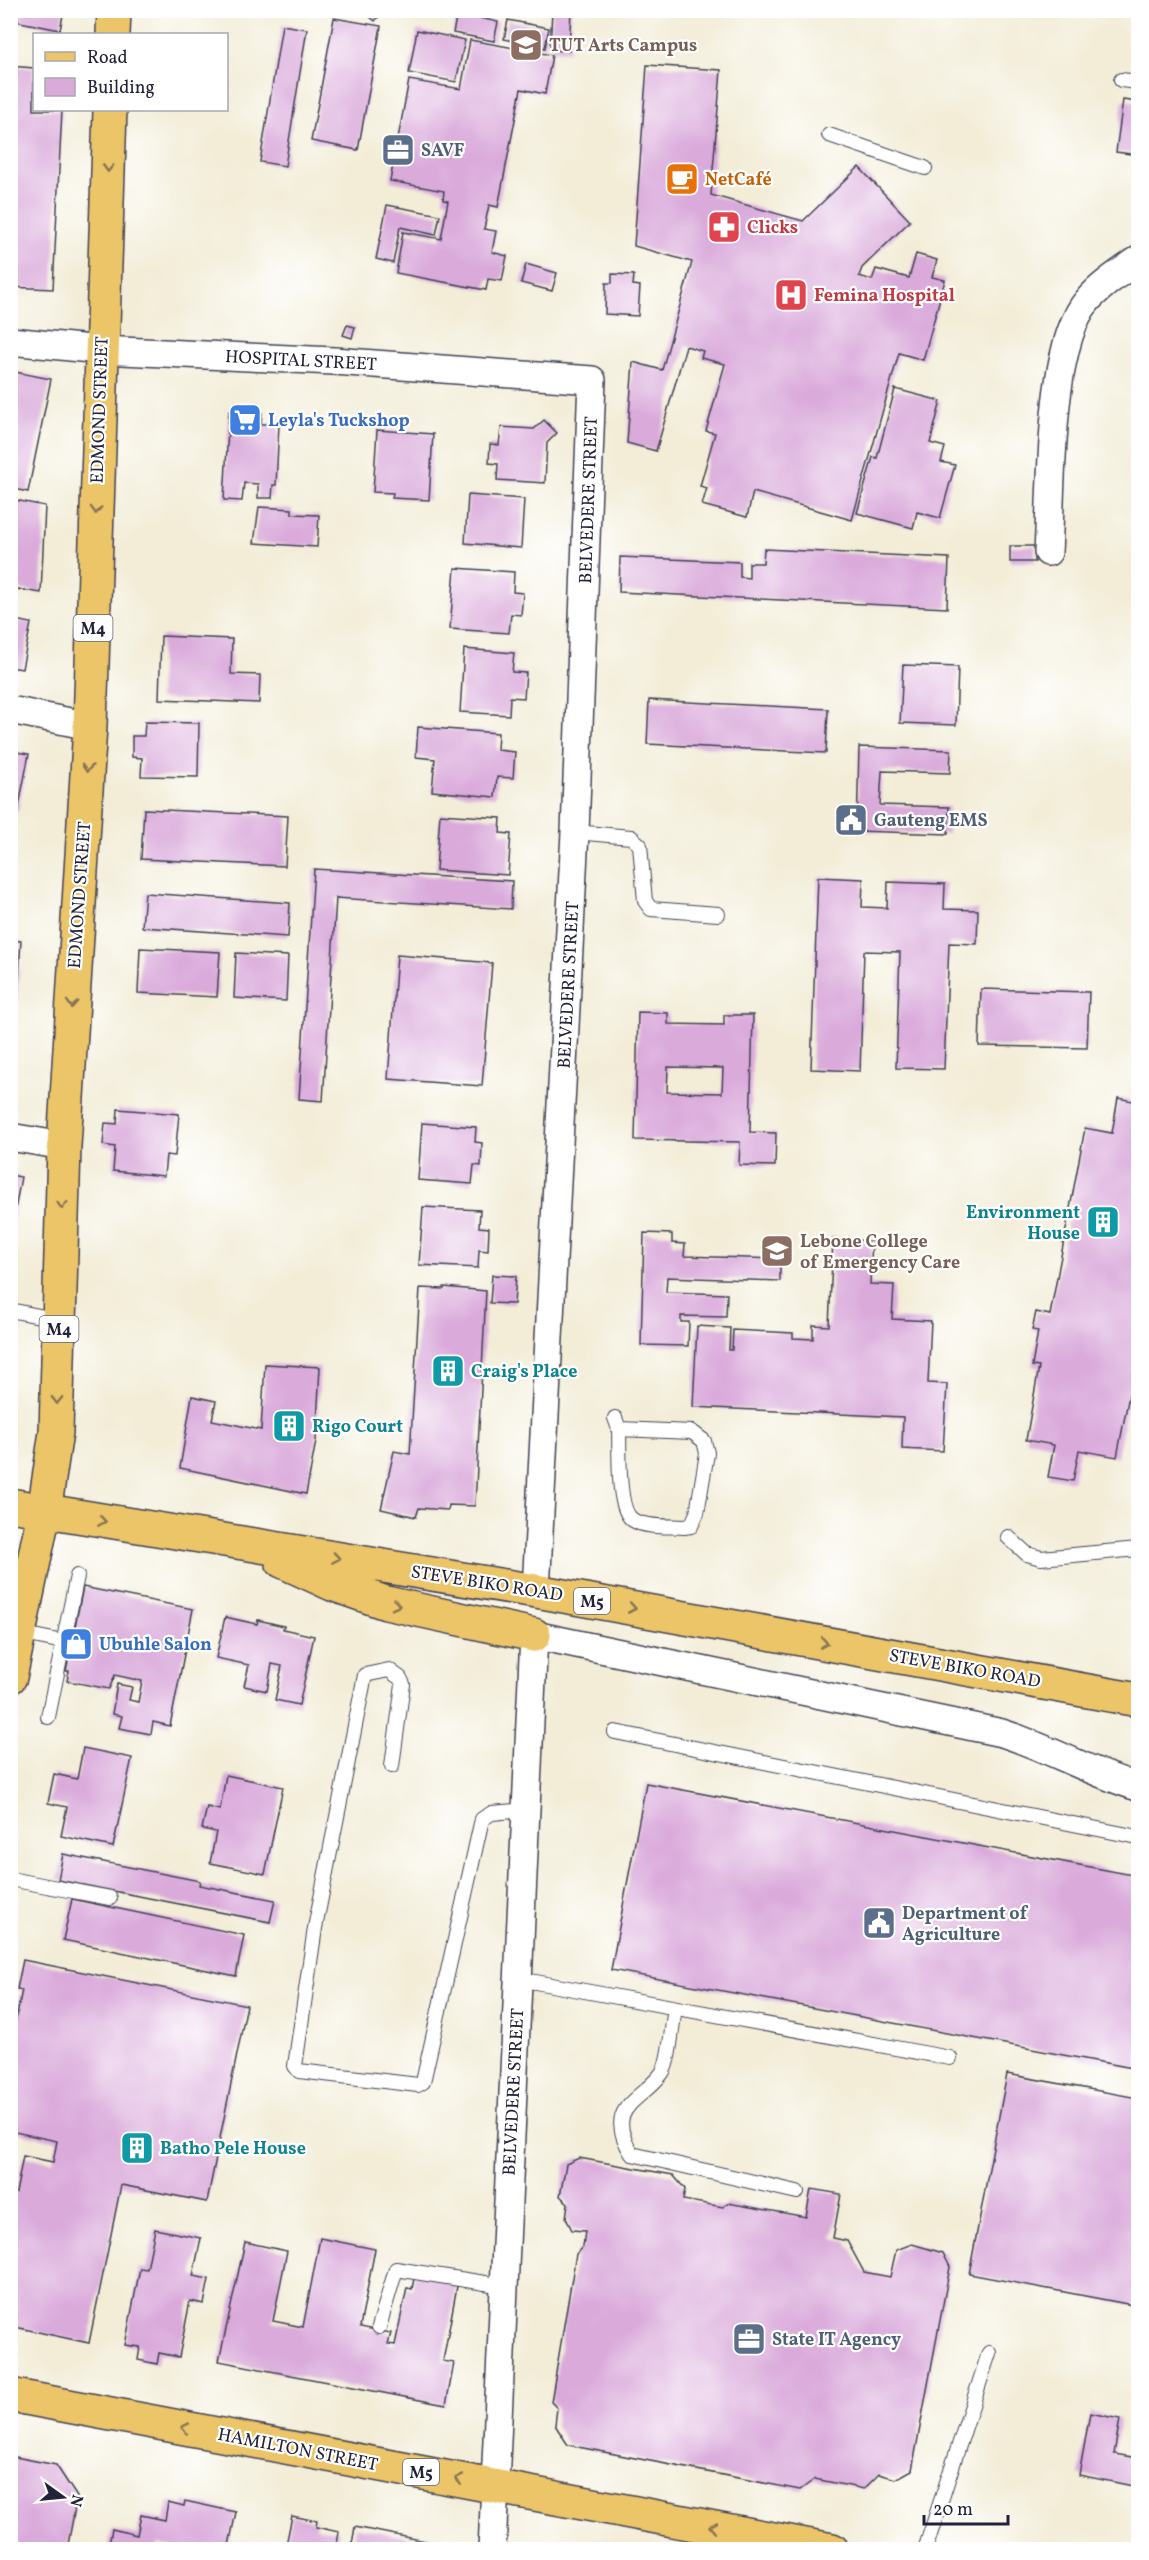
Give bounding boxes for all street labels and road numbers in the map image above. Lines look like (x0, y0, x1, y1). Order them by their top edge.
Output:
street label: EDMOND STREET (85, 336, 116, 484)
street label: HOSPITAL STREET (224, 345, 378, 378)
street label: BELVEDERE STREET (574, 415, 605, 584)
road number: M4 (74, 615, 112, 641)
street label: EDMOND STREET (63, 820, 98, 969)
street label: BELVEDERE STREET (553, 900, 586, 1069)
road number: M4 (40, 1316, 78, 1342)
street label: STEVE BIKO ROAD (409, 1560, 564, 1609)
road number: M5 (574, 1588, 610, 1614)
street label: STEVE BIKO ROAD (887, 1644, 1042, 1695)
street label: BELVEDERE STREET (498, 2007, 531, 2176)
street label: HAMILTON STREET (216, 2423, 380, 2478)
road number: M5 (403, 2459, 439, 2485)

